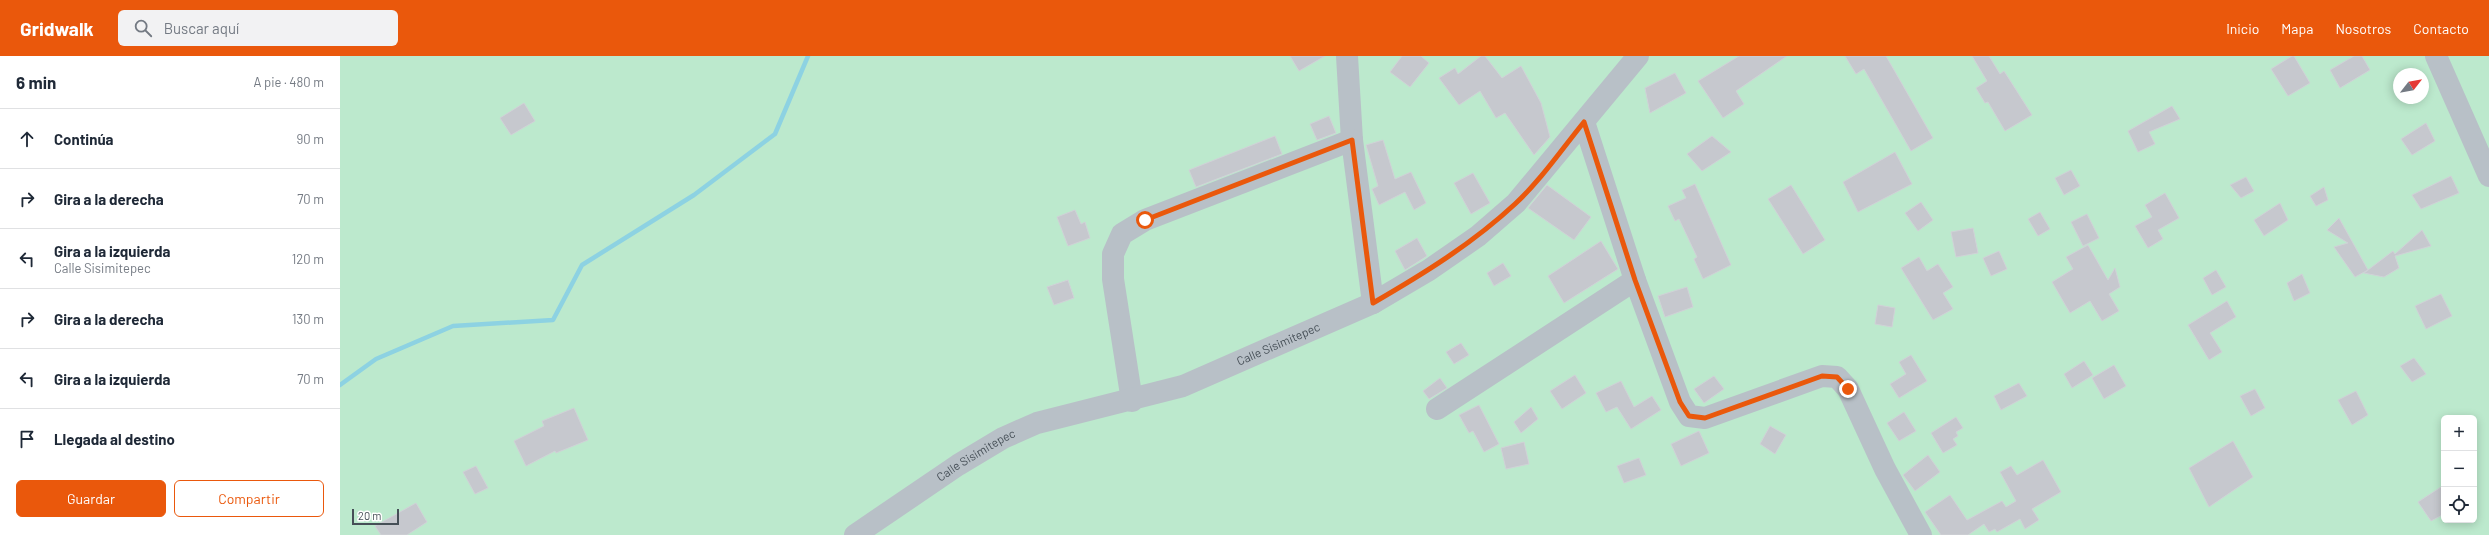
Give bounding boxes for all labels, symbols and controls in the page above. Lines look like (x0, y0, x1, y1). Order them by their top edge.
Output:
search box (118, 10, 398, 46)
text: Gridwalk (20, 17, 94, 40)
icon: search (132, 17, 154, 39)
text: Buscar aquí (164, 19, 239, 37)
text: Inicio (2226, 20, 2259, 37)
text: Mapa (2281, 20, 2313, 37)
text: Nosotros (2335, 20, 2391, 37)
text: Contacto (2413, 20, 2469, 37)
north arrow (2393, 68, 2429, 104)
text: 6 min (16, 72, 56, 92)
text: A pie · 480 m (254, 74, 324, 90)
icon: ahead (16, 128, 38, 150)
text: Continúa (54, 130, 114, 148)
text: 90 m (297, 131, 324, 147)
icon: right (16, 188, 38, 210)
text: Gira a la derecha (54, 190, 164, 208)
text: 70 m (297, 191, 324, 207)
route start (1136, 211, 1154, 229)
text: Gira a la izquierda (54, 242, 170, 260)
icon: left (16, 248, 38, 270)
text: 120 m (292, 251, 324, 267)
text: Calle Sisimitepec (54, 260, 151, 276)
icon: right (16, 308, 38, 330)
text: Gira a la derecha (54, 310, 164, 328)
text: 130 m (292, 311, 324, 327)
street label: Calle Sisimitepec (1234, 319, 1322, 368)
icon: left (16, 368, 38, 390)
text: Gira a la izquierda (54, 370, 170, 388)
text: 70 m (297, 371, 324, 387)
route end (1839, 380, 1857, 398)
map controls (2441, 415, 2477, 523)
button: + (2441, 415, 2477, 451)
street label: Calle Sisimitepec (933, 426, 1017, 484)
icon: arrive (16, 428, 38, 450)
text: Llegada al destino (54, 430, 175, 448)
button: − (2441, 451, 2477, 487)
button: Guardar (16, 480, 166, 517)
button: Compartir (174, 480, 324, 517)
button: locate (2441, 487, 2477, 523)
scale bar (352, 507, 399, 526)
text: 20 m (358, 509, 381, 522)

